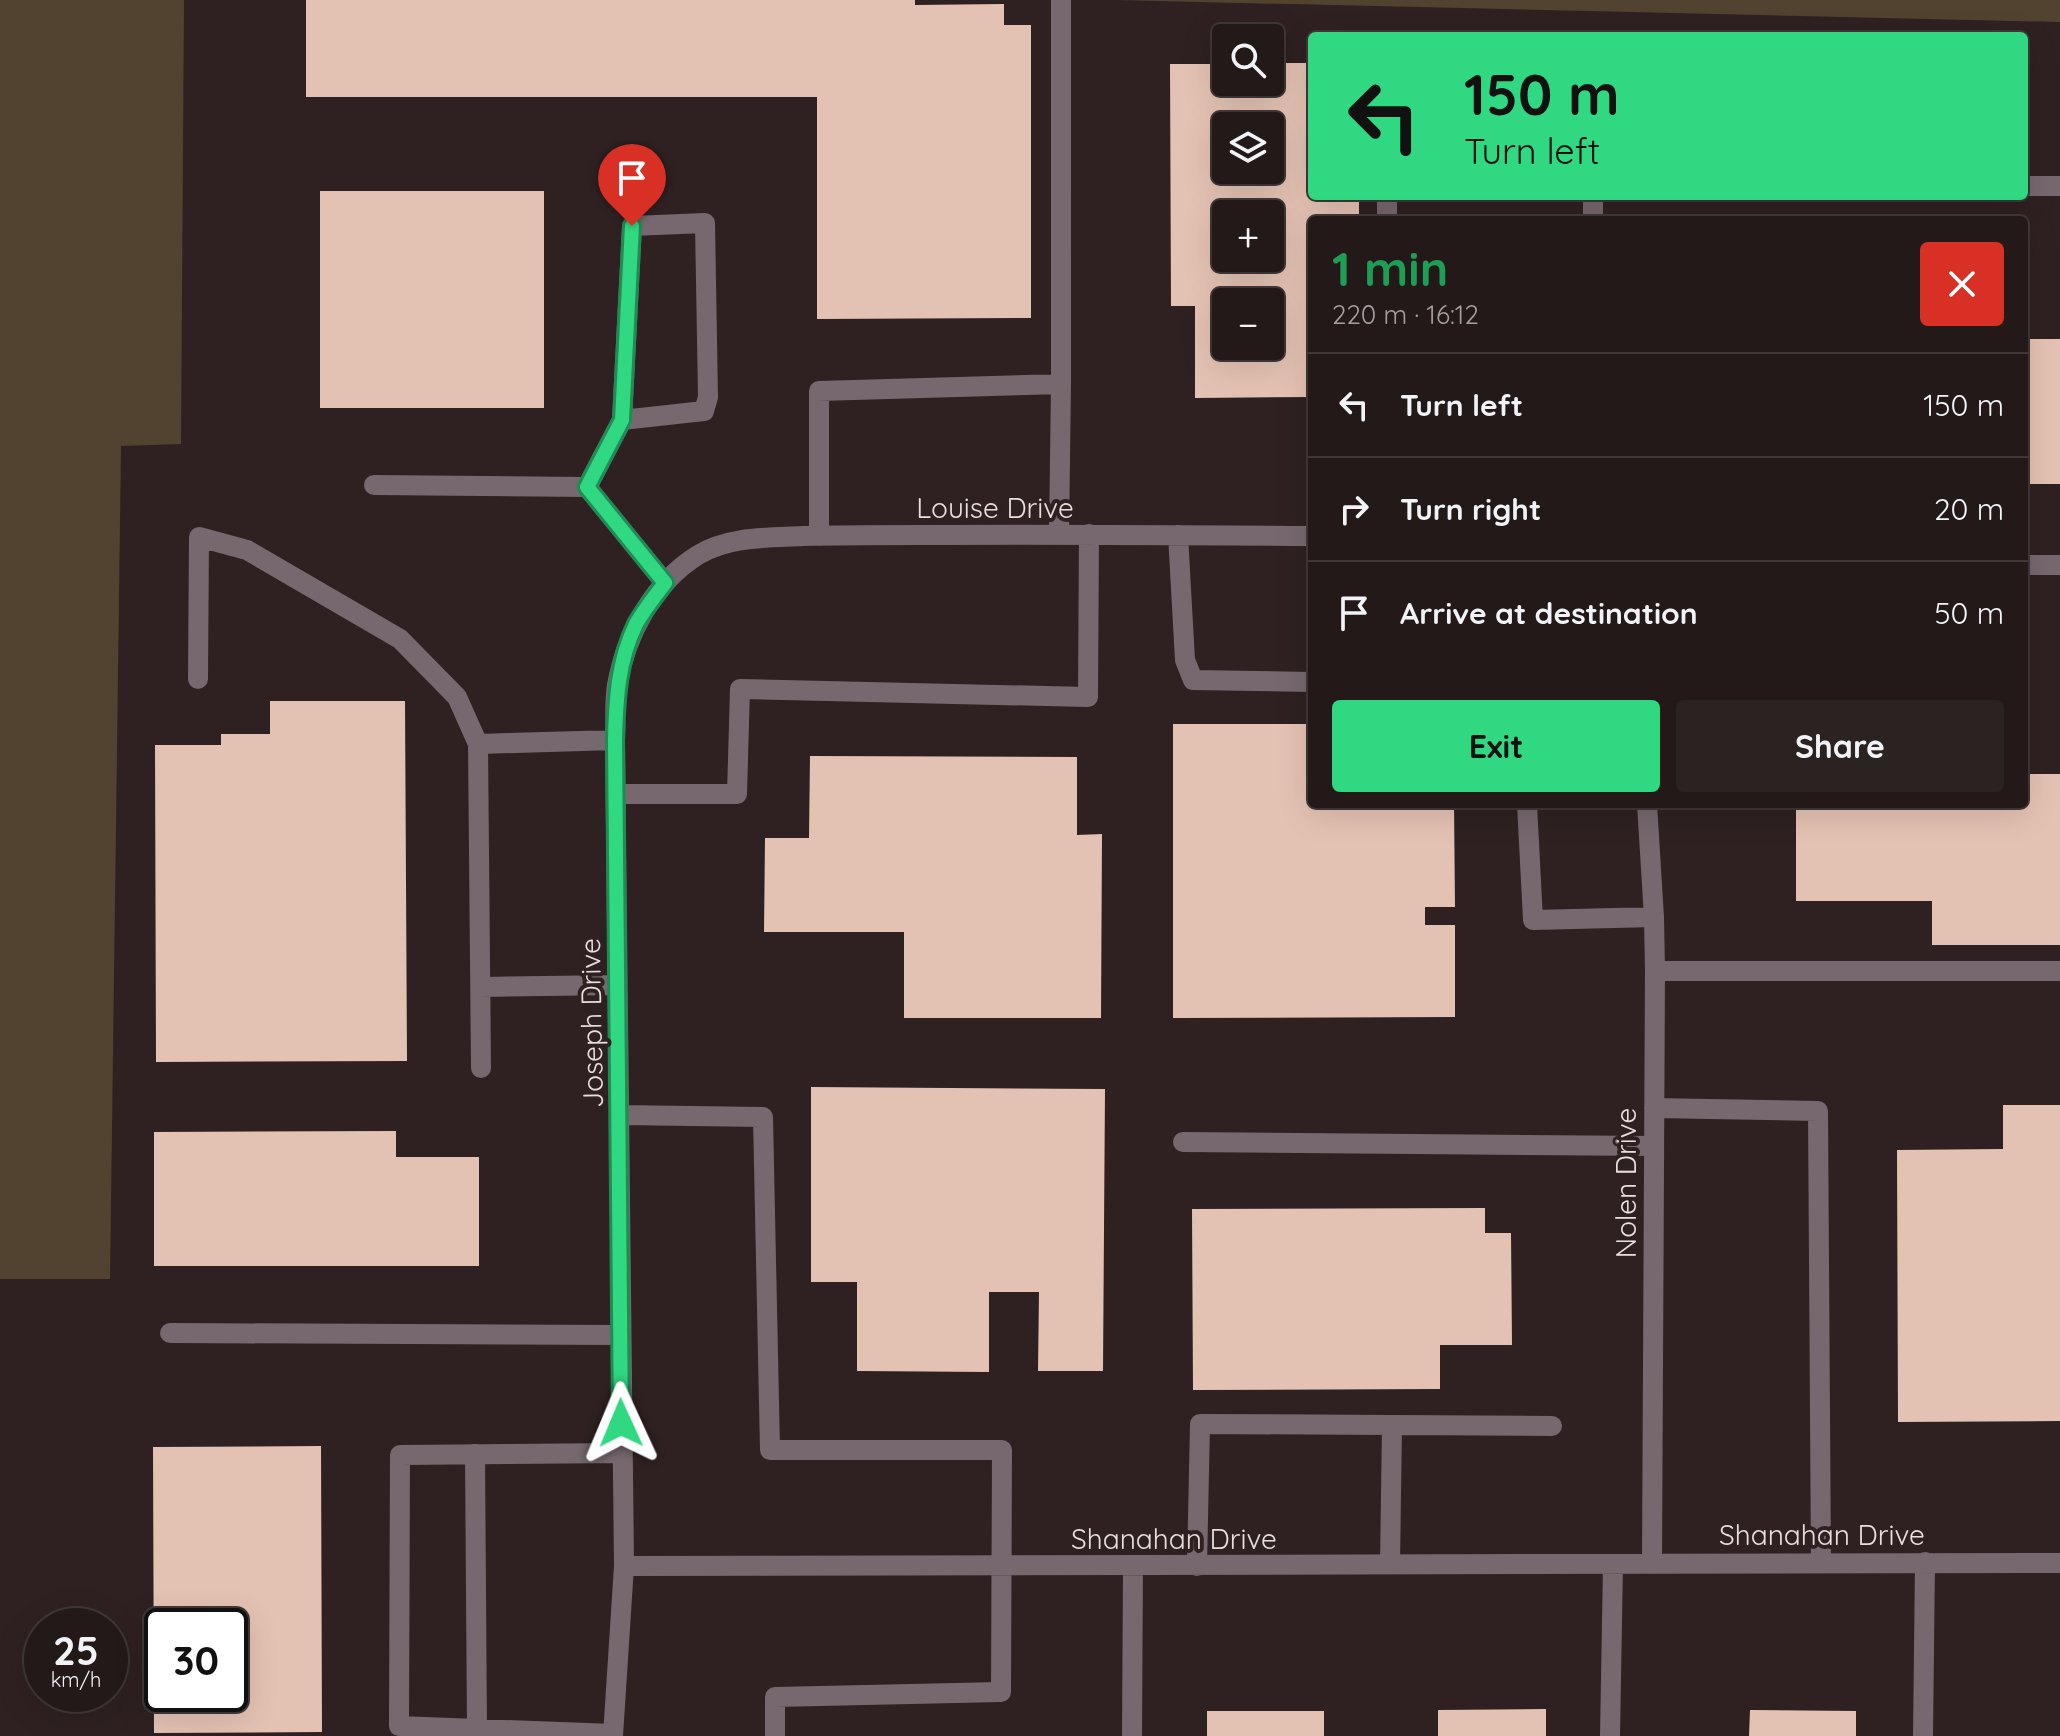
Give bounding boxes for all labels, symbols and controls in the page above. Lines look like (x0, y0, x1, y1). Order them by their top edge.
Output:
map controls (1212, 24, 1284, 360)
button: search (1212, 24, 1284, 96)
text: 150 m (1464, 59, 1620, 129)
icon: left (1332, 64, 1436, 168)
button: layers (1212, 112, 1284, 184)
text: Turn left (1464, 128, 1600, 173)
pin (598, 144, 666, 226)
icon: arrive (610, 156, 654, 200)
button: + (1212, 200, 1284, 272)
text: 1 min (1332, 238, 1448, 298)
button: close (1920, 242, 2004, 326)
button: − (1212, 288, 1284, 360)
text: 220 m · 16:12 (1332, 298, 1479, 331)
icon: left (1332, 383, 1376, 427)
text: Turn left (1400, 386, 1523, 424)
text: 150 m (1923, 386, 2004, 424)
icon: right (1332, 487, 1376, 531)
street label: Louise Drive (916, 490, 1074, 525)
text: Turn right (1400, 490, 1541, 528)
text: 20 m (1934, 490, 2004, 528)
icon: arrive (1332, 591, 1376, 635)
text: Arrive at destination (1400, 594, 1698, 632)
text: 50 m (1934, 594, 2004, 632)
button: Exit (1332, 700, 1660, 792)
button: Share (1676, 700, 2004, 792)
street label: Joseph Drive (572, 938, 610, 1108)
street label: Nolen Drive (1608, 1108, 1643, 1258)
position arrow (579, 1381, 663, 1465)
street label: Shanahan Drive (1719, 1517, 1925, 1552)
street label: Shanahan Drive (1071, 1521, 1277, 1556)
speed limit sign: 30 (144, 1608, 248, 1712)
text: 25 (53, 1625, 99, 1675)
text: km/h (51, 1667, 101, 1692)

